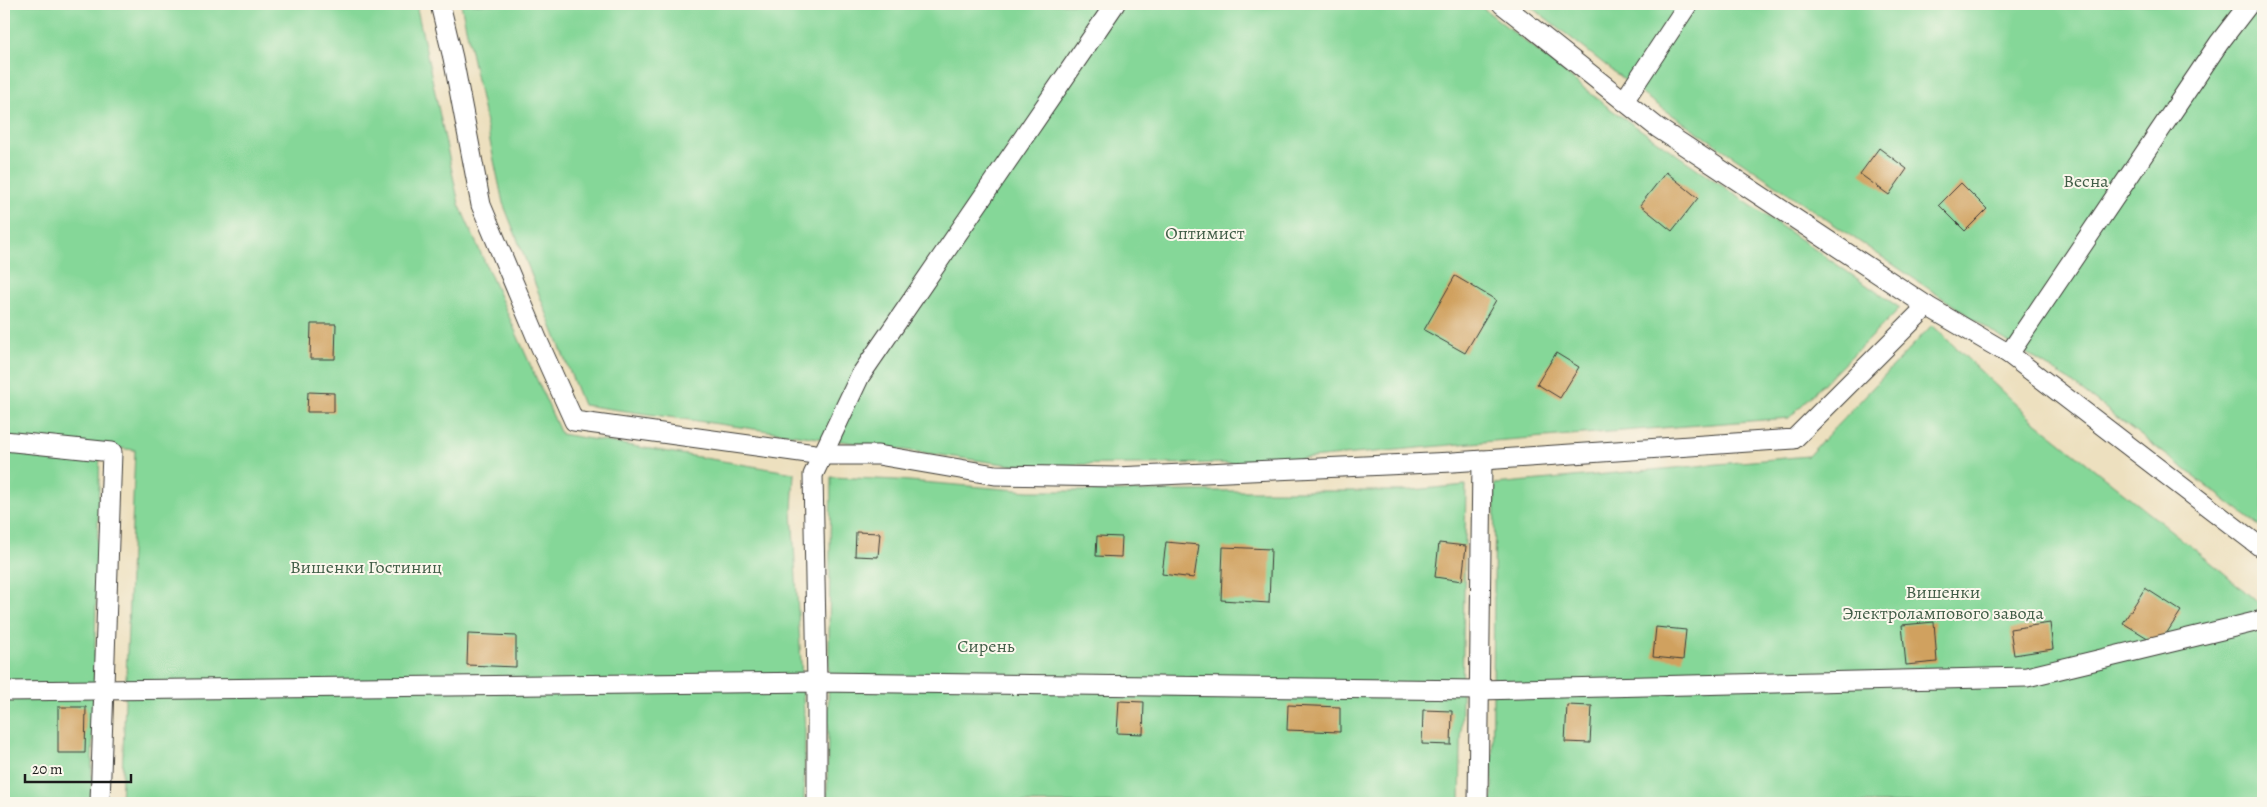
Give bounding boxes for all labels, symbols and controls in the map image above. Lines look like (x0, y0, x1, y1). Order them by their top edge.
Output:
park label: Весна (2063, 169, 2109, 193)
park label: Оптимист (1165, 221, 1245, 245)
park label: Вишенки Гостиниц (290, 555, 442, 579)
park label: Вишенки Электролампового завода (1842, 580, 2044, 625)
park label: Сирень (957, 634, 1015, 658)
scale bar (25, 752, 131, 784)
text: 20 m (32, 759, 63, 779)

